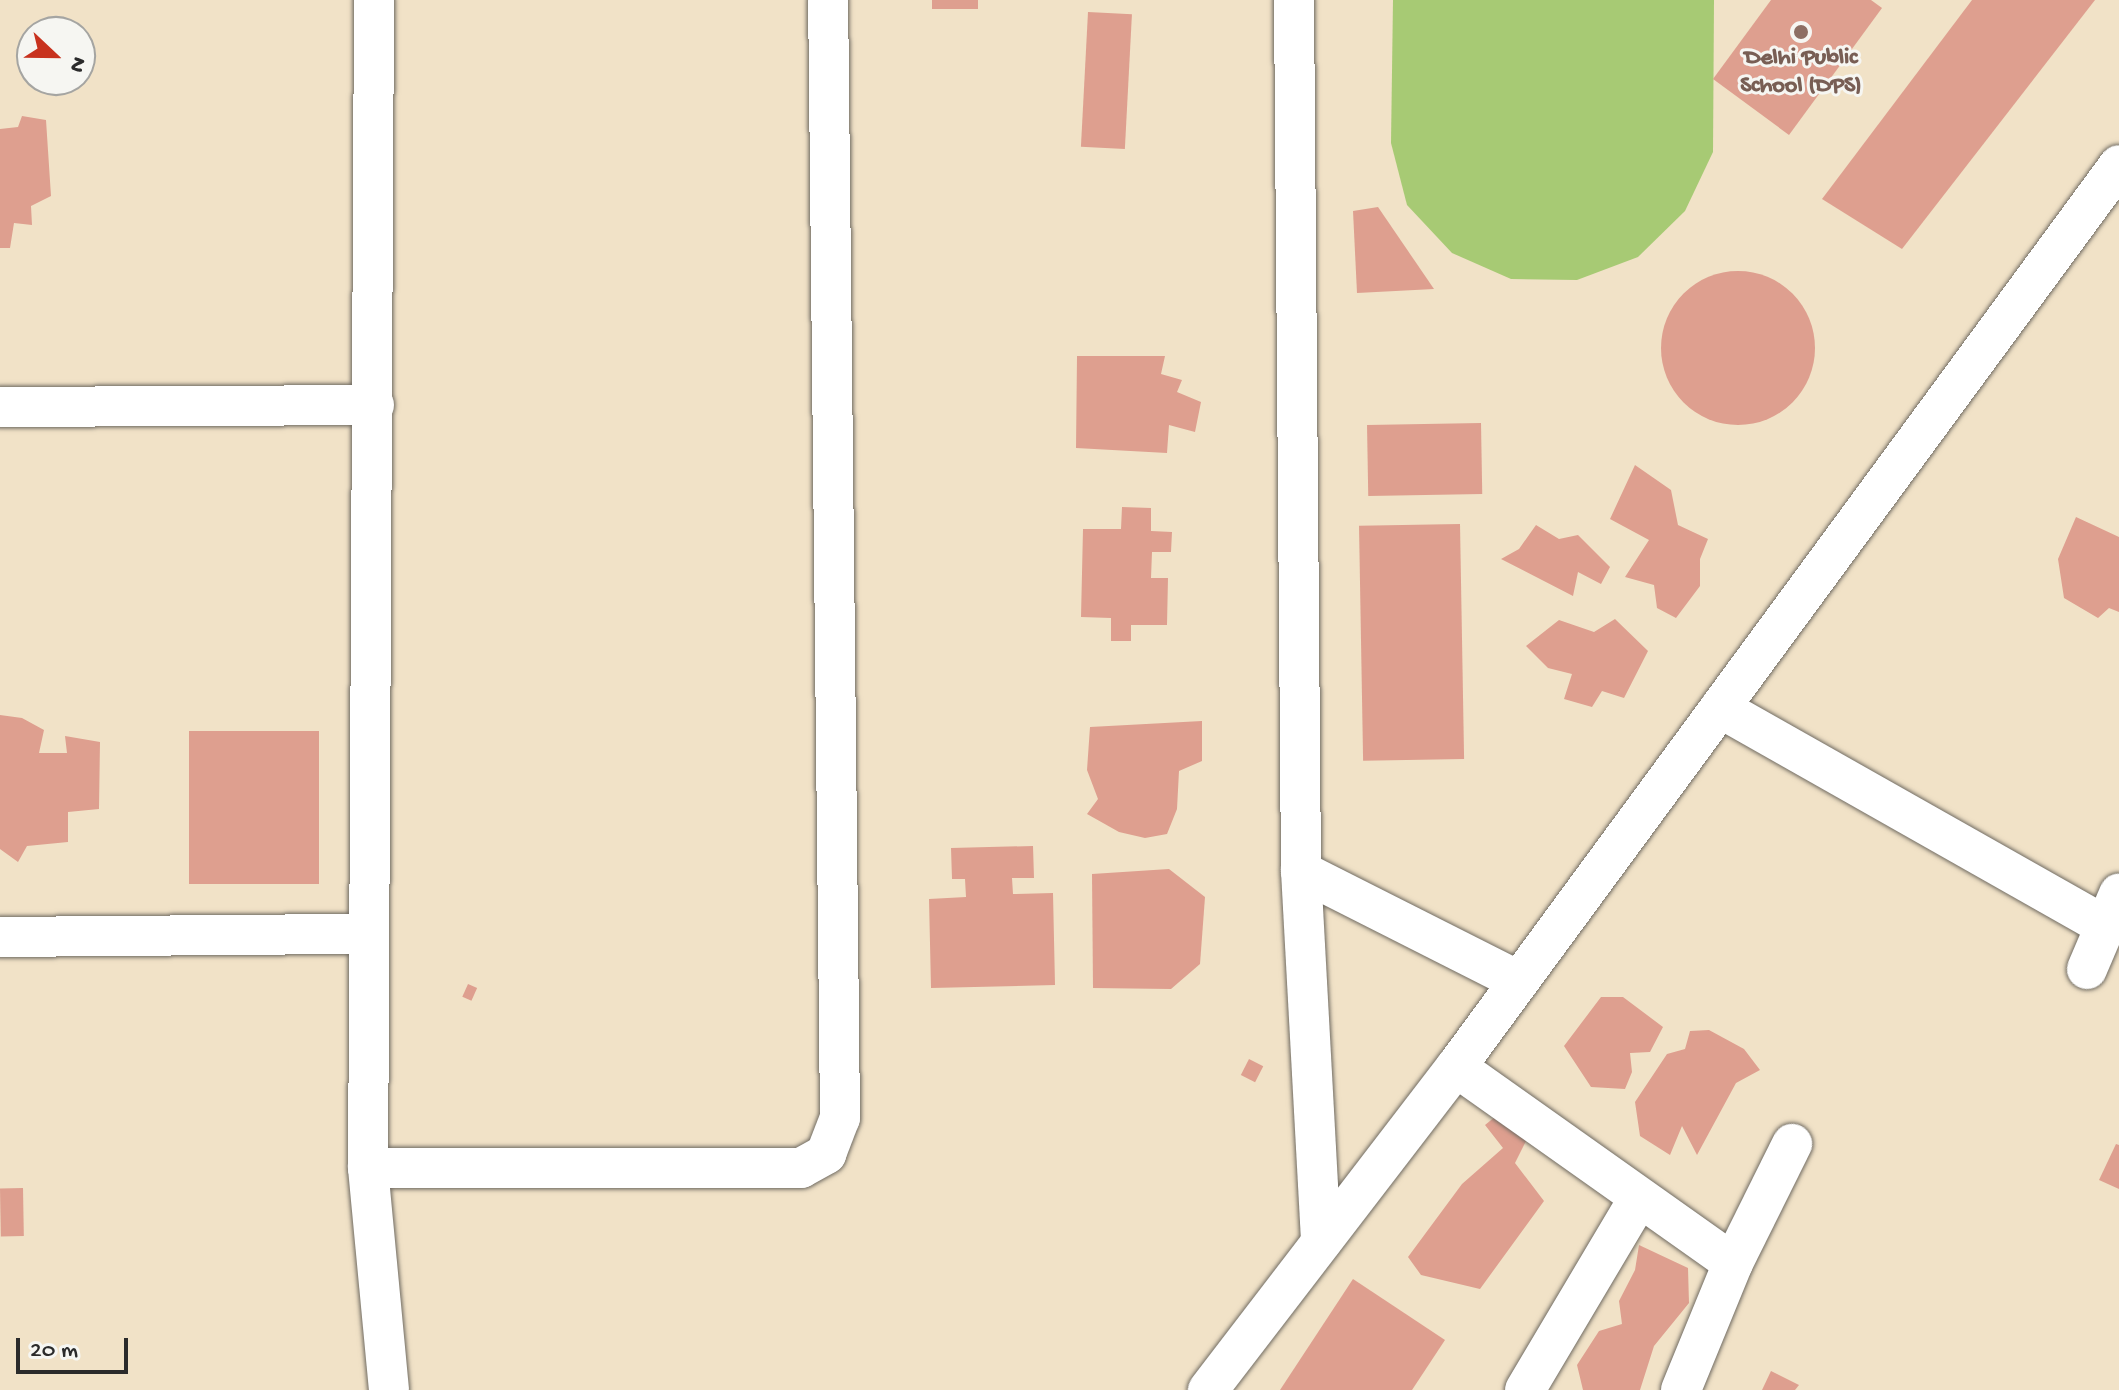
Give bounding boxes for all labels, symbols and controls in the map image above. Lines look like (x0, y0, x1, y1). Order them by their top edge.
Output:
north arrow (16, 16, 96, 96)
marker: Delhi Public School (DPS) (1792, 23, 1810, 41)
place label: Delhi Public School (DPS) (1740, 45, 1862, 101)
text: N (62, 53, 91, 76)
scale bar (20, 1322, 132, 1372)
text: 20 m (30, 1337, 78, 1366)

